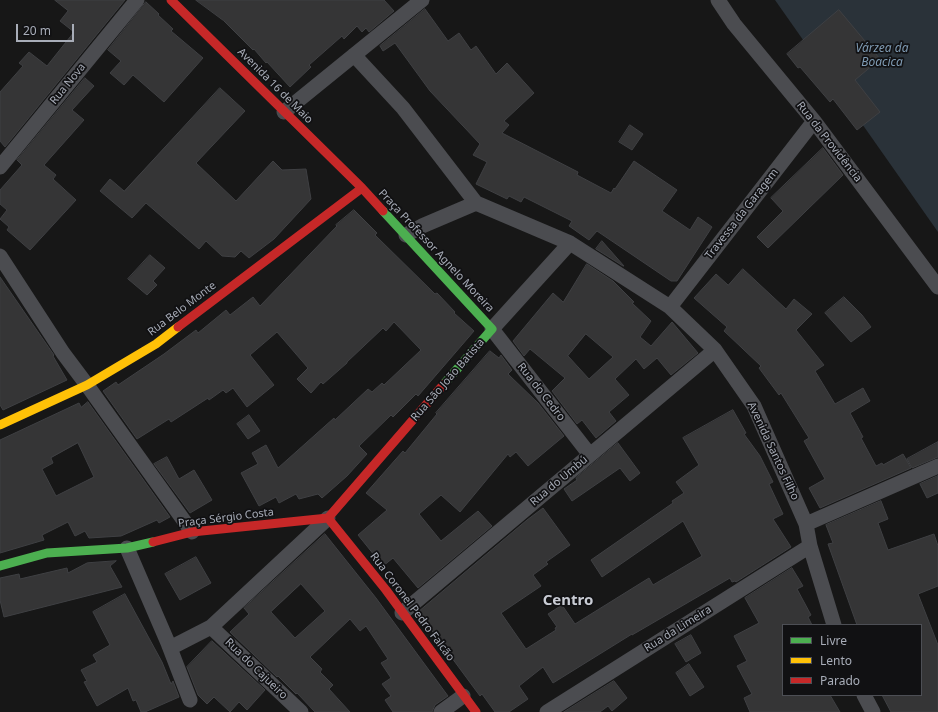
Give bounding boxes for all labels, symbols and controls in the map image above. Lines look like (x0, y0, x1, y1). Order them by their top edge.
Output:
scale bar (18, 16, 76, 42)
text: 20 m (23, 22, 51, 39)
water label: Várzea da Boacica (855, 42, 909, 70)
street label: Avenida 16 de Maio (235, 46, 315, 126)
street label: Rua Nova (47, 61, 89, 107)
street label: Rua da Providência (794, 99, 864, 185)
street label: Travessa da Garagem (703, 166, 781, 262)
street label: Praça Professor Agnelo Moreira (375, 187, 497, 315)
street label: Rua Belo Monte (145, 279, 219, 339)
street label: Rua São João Batista (408, 336, 488, 424)
street label: Rua do Cedro (514, 360, 568, 424)
street label: Avenida Santos Filho (744, 400, 802, 502)
street label: Rua do Umbú (528, 453, 590, 509)
street label: Praça Sérgio Costa (177, 506, 275, 530)
street label: Rua Coronel Pedro Falcão (367, 550, 457, 664)
district label: Centro (543, 592, 593, 610)
street label: Rua da Limeira (642, 603, 714, 655)
legend (782, 624, 922, 696)
text: Livre (820, 632, 847, 649)
street label: Rua do Cajueiro (222, 636, 290, 702)
text: Lento (820, 652, 852, 669)
text: Parado (820, 672, 860, 689)

